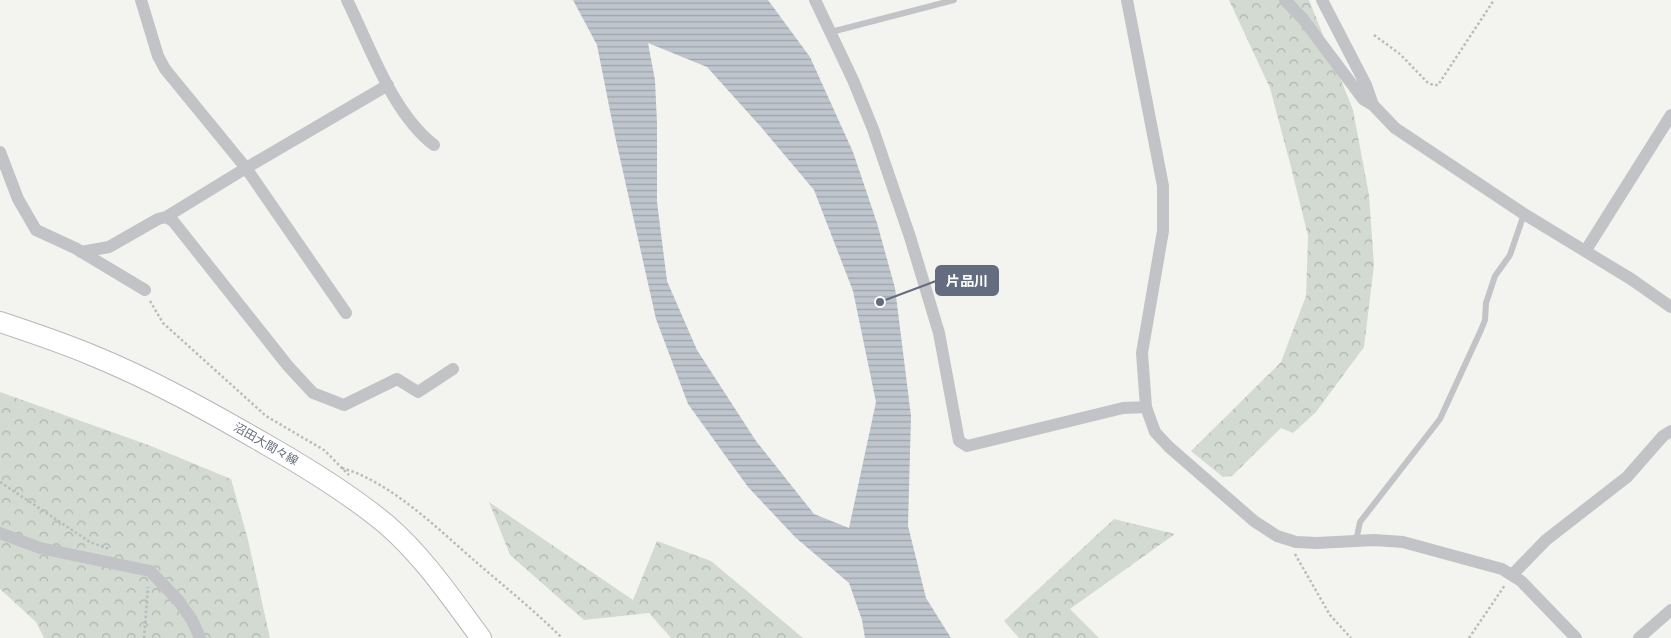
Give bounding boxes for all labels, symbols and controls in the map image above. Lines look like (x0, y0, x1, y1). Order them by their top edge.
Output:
callout: 片品川 (936, 266, 998, 295)
text: 片品川 (946, 273, 988, 289)
street label: 沼田大間々線 (231, 420, 301, 468)

